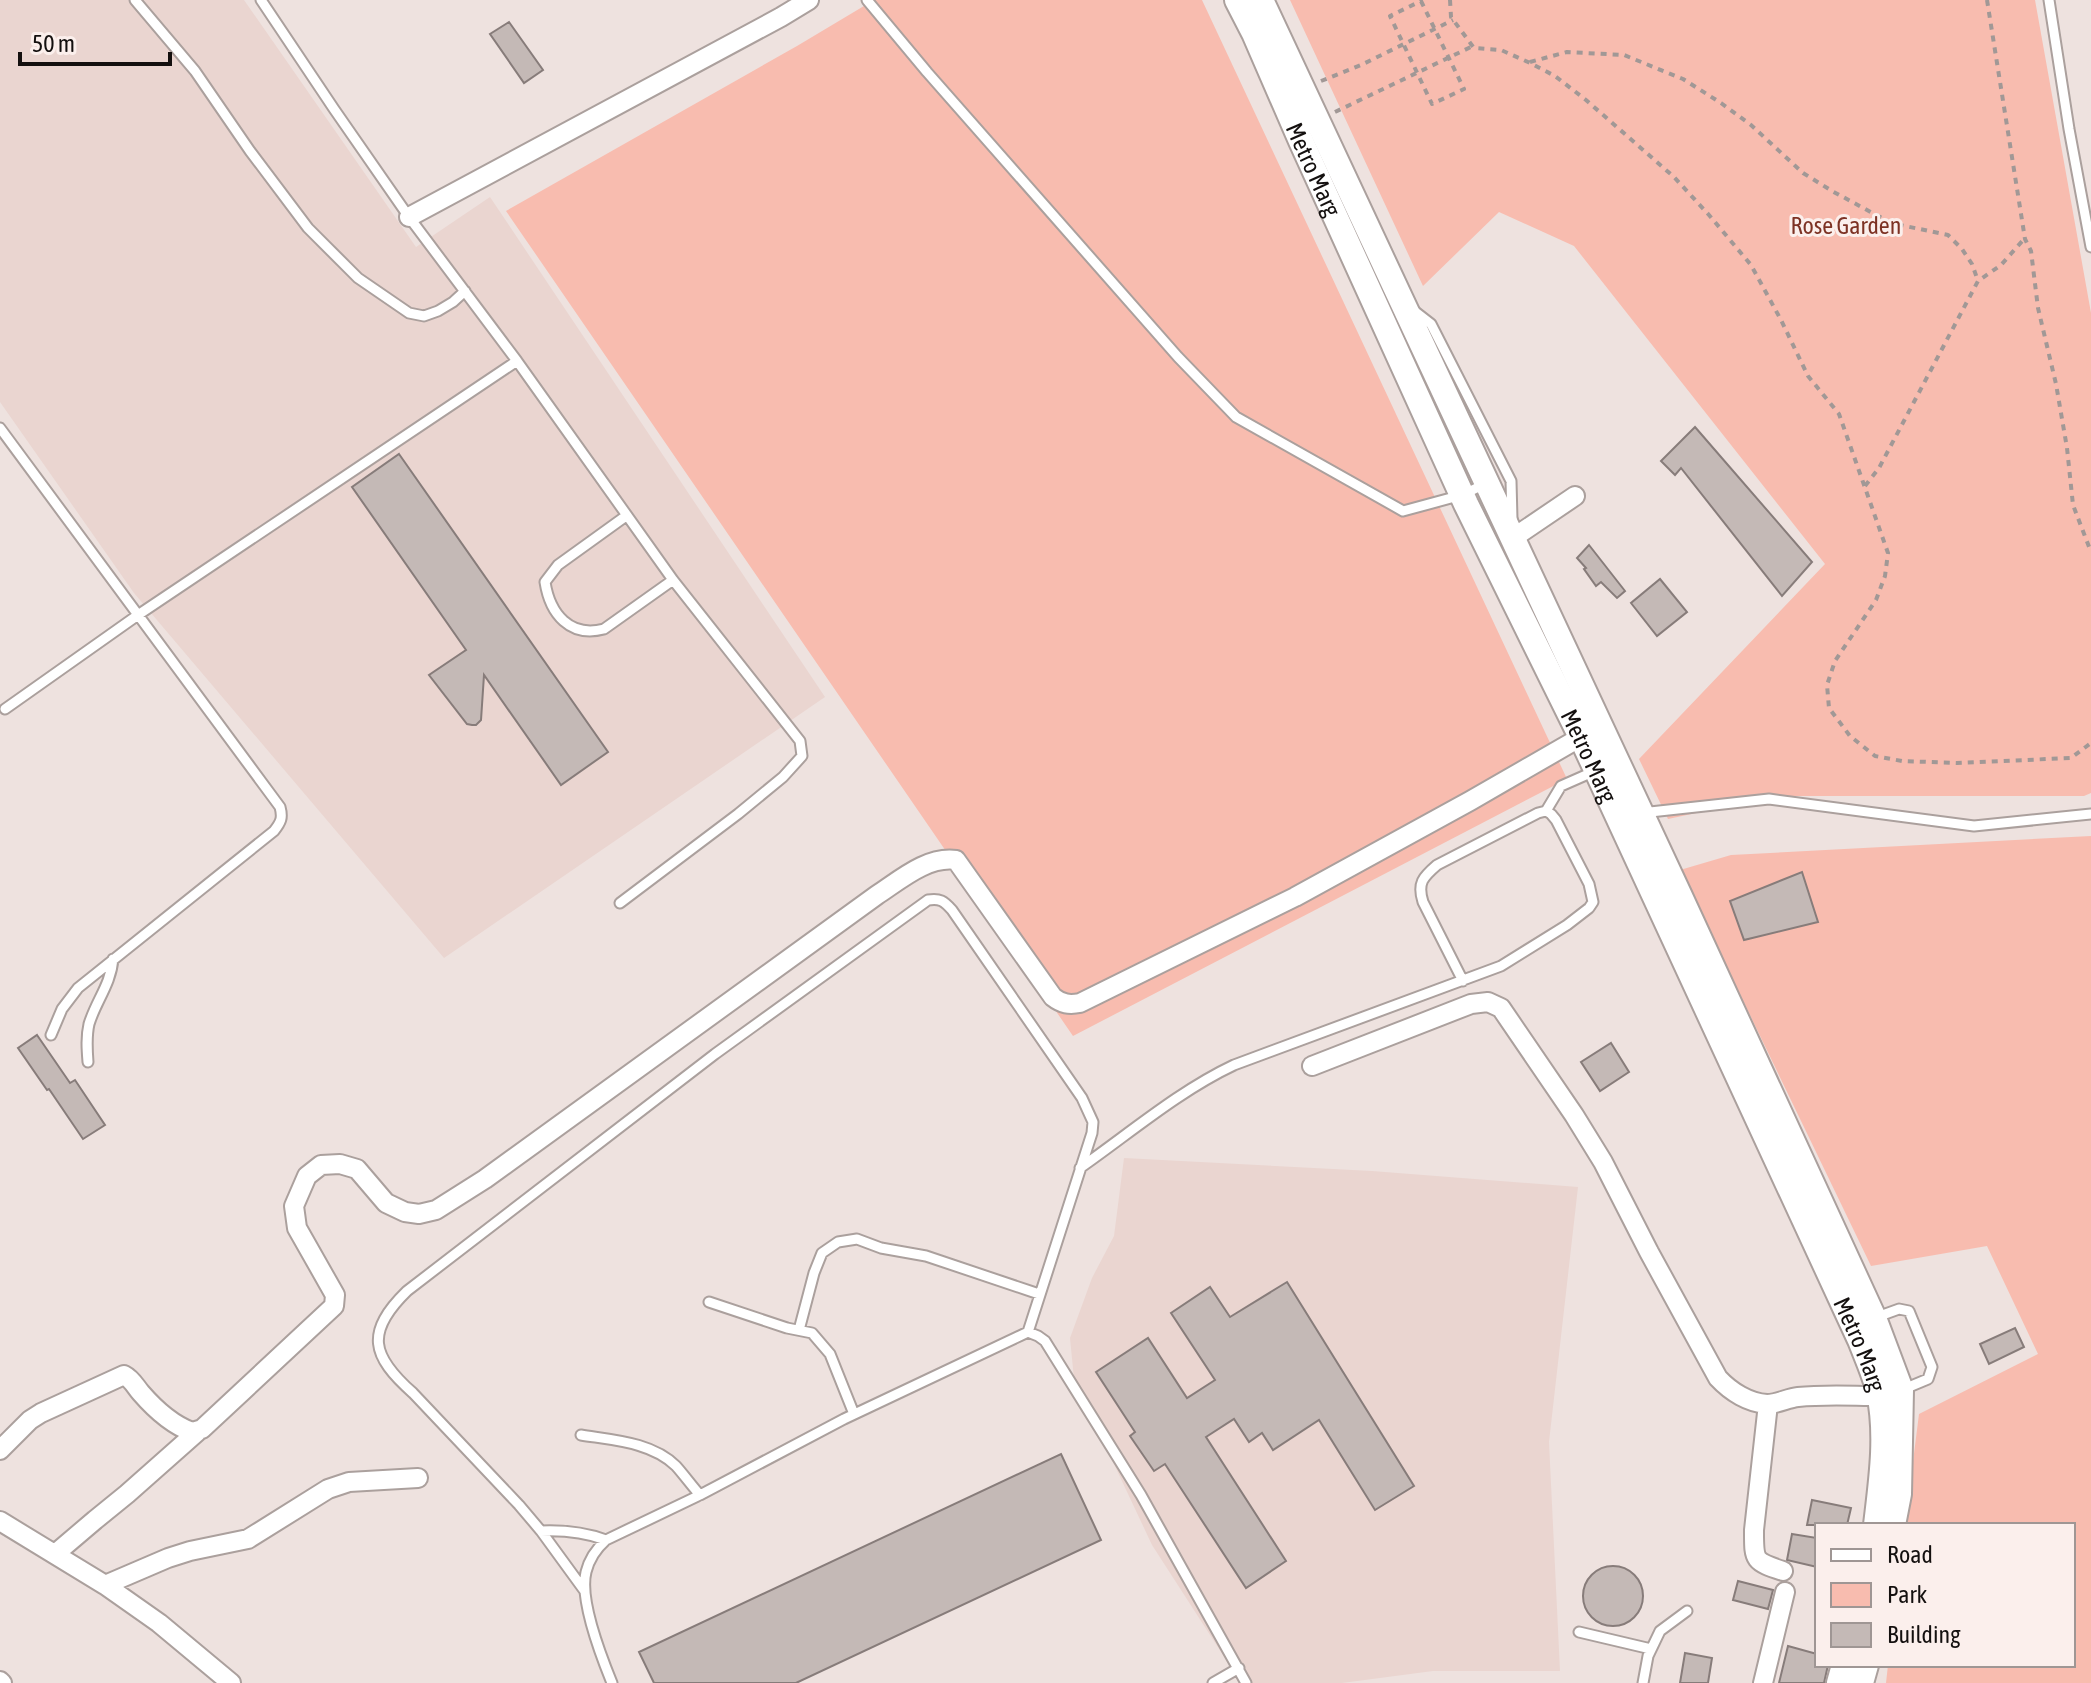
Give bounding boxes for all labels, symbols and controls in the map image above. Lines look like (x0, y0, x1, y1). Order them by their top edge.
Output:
scale bar (20, 16, 170, 66)
text: 50 m (32, 30, 75, 57)
street label: Metro Marg (1281, 118, 1347, 221)
park label: Rose Garden (1791, 212, 1901, 239)
street label: Metro Marg (1556, 705, 1623, 807)
street label: Metro Marg (1829, 1293, 1892, 1395)
legend (1815, 1523, 2075, 1667)
text: Road (1887, 1541, 1933, 1568)
text: Park (1887, 1581, 1928, 1608)
text: Building (1887, 1621, 1961, 1648)

